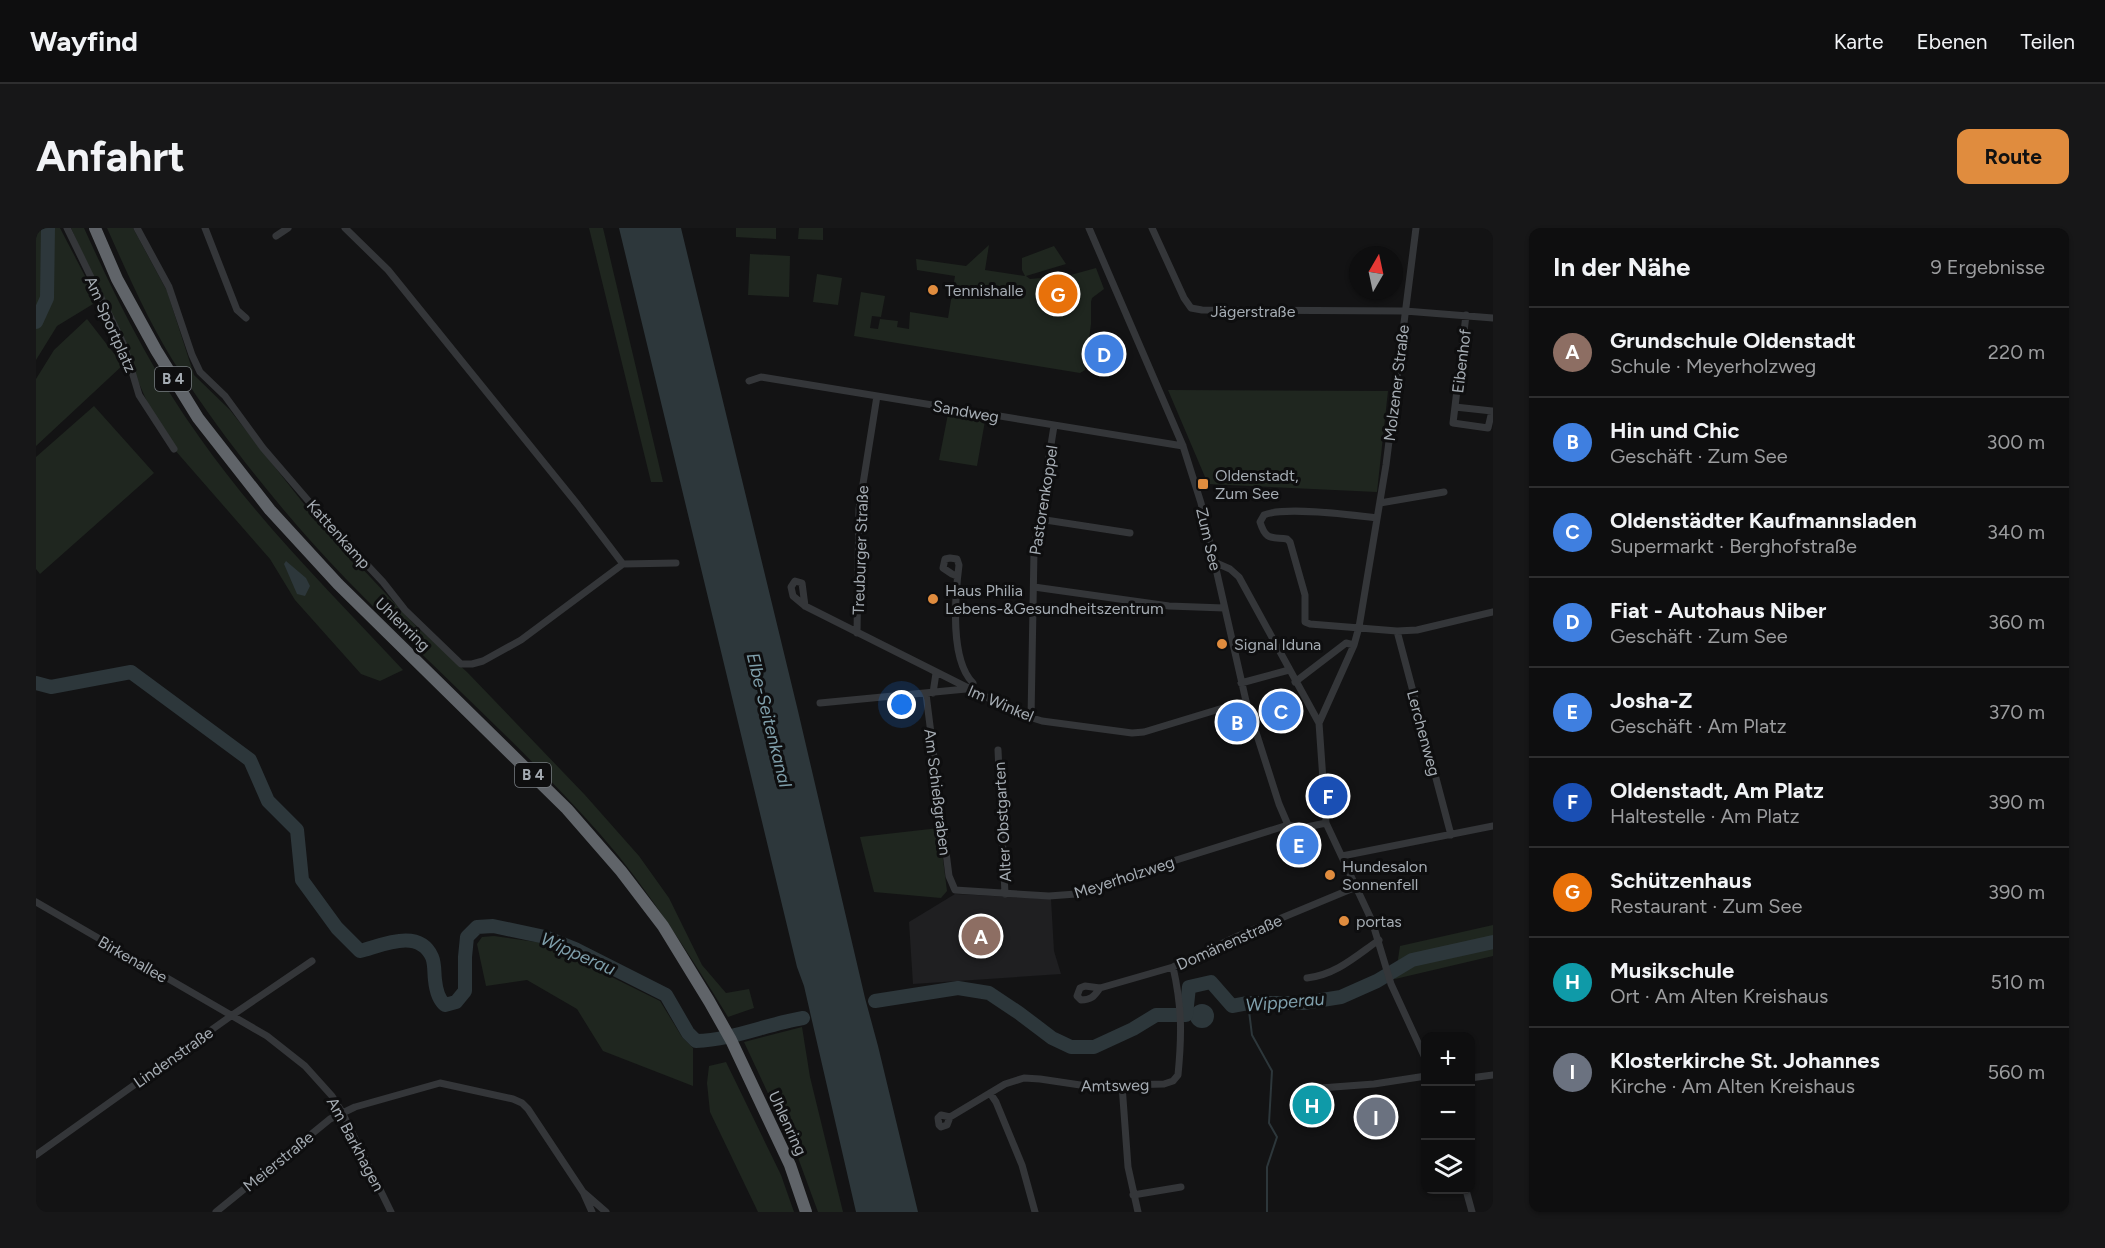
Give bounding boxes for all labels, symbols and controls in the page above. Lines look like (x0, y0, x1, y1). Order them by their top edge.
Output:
text: Wayfind (30, 24, 138, 58)
text: Karte (1834, 29, 1883, 54)
text: Ebenen (1916, 29, 1988, 54)
text: Teilen (2021, 29, 2075, 54)
button: Route (1957, 129, 2069, 184)
text: Anfahrt (36, 131, 185, 182)
north arrow (1349, 246, 1403, 300)
text: In der Nähe (1553, 251, 1690, 283)
text: 9 Ergebnisse (1930, 255, 2045, 279)
pin: G (1038, 272, 1078, 316)
street label: Am Sportplatz (81, 273, 140, 375)
place label: Tennishalle (945, 281, 1024, 300)
marker: Tennishalle (926, 283, 940, 297)
street label: Jägerstraße (1211, 302, 1296, 321)
street label: Molzener Straße (1380, 324, 1413, 442)
text: Grundschule Oldenstadt (1610, 327, 1856, 354)
street label: Eibenhof (1448, 328, 1475, 394)
pin: D (1084, 332, 1124, 376)
text: A (1565, 340, 1580, 364)
text: 220 m (1988, 340, 2045, 364)
text: Schule · Meyerholzweg (1610, 354, 1816, 378)
road number: B 4 (155, 367, 191, 391)
street label: Sandweg (931, 396, 1000, 427)
text: Hin und Chic (1610, 417, 1740, 444)
text: B (1566, 430, 1579, 454)
text: 300 m (1987, 430, 2045, 454)
street label: Pastorenkoppel (1025, 444, 1062, 556)
text: Geschäft · Zum See (1610, 444, 1788, 468)
place label: Oldenstadt, Zum See (1215, 466, 1299, 503)
marker: Oldenstadt, Zum See (1196, 477, 1210, 491)
street label: Treuburger Straße (849, 485, 872, 615)
street label: Kattenkamp (303, 496, 375, 573)
street label: Zum See (1192, 506, 1225, 573)
text: Oldenstädter Kaufmannsladen (1610, 507, 1917, 534)
text: C (1565, 520, 1580, 544)
text: 340 m (1987, 520, 2045, 544)
text: Supermarkt · Berghofstraße (1610, 534, 1857, 558)
place label: Haus Philia Lebens-&Gesundheitszentrum (945, 581, 1164, 618)
marker: Haus Philia Lebens-&Gesundheitszentrum (926, 592, 940, 606)
street label: Uhlenring (371, 594, 434, 655)
text: Fiat - Autohaus Niber (1610, 597, 1826, 624)
text: D (1566, 610, 1580, 634)
text: 360 m (1988, 610, 2045, 634)
text: Geschäft · Zum See (1610, 624, 1788, 648)
place label: Signal Iduna (1234, 635, 1321, 654)
marker: Signal Iduna (1215, 637, 1229, 651)
water label: Elbe-Seitenkanal (742, 650, 797, 791)
street label: Im Winkel (965, 681, 1037, 726)
text: Josha-Z (1610, 687, 1692, 714)
pin: C (1262, 688, 1300, 734)
street label: Lerchenweg (1403, 688, 1444, 778)
your location (887, 690, 916, 719)
pin: B (1218, 700, 1256, 744)
text: E (1567, 700, 1578, 724)
text: 370 m (1989, 700, 2045, 724)
text: Geschäft · Am Platz (1610, 714, 1787, 738)
street label: Am Schießgraben (920, 728, 955, 856)
street label: Alter Obstgarten (990, 761, 1015, 883)
road number: B 4 (515, 763, 551, 787)
pin: F (1308, 774, 1348, 818)
text: Oldenstadt, Am Platz (1610, 777, 1824, 804)
text: F (1567, 790, 1578, 814)
text: 390 m (1988, 790, 2045, 814)
text: Haltestelle · Am Platz (1610, 804, 1800, 828)
pin: E (1280, 822, 1318, 868)
street label: Meyerholzweg (1072, 852, 1177, 903)
place label: Hundesalon Sonnenfell (1342, 857, 1427, 894)
text: Schützenhaus (1610, 867, 1751, 894)
marker: Hundesalon Sonnenfell (1323, 868, 1337, 882)
text: G (1565, 880, 1580, 904)
text: 390 m (1988, 880, 2045, 904)
text: Restaurant · Zum See (1610, 894, 1802, 918)
street label: Domänenstraße (1174, 911, 1285, 974)
place label: portas (1356, 912, 1402, 931)
pin: A (962, 914, 1000, 958)
marker: portas (1337, 914, 1351, 928)
water label: Wipperau (537, 928, 619, 980)
street label: Birkenallee (95, 932, 171, 987)
text: Musikschule (1610, 957, 1734, 984)
text: H (1565, 970, 1580, 994)
text: 510 m (1990, 970, 2045, 994)
text: Ort · Am Alten Kreishaus (1610, 984, 1828, 1008)
water label: Wipperau (1245, 988, 1325, 1016)
street label: Lindenstraße (130, 1023, 217, 1092)
map controls (1421, 1032, 1475, 1194)
button: + (1421, 1032, 1475, 1086)
text: Klosterkirche St. Johannes (1610, 1047, 1880, 1074)
text: I (1570, 1060, 1575, 1084)
text: 560 m (1987, 1060, 2045, 1084)
text: Kirche · Am Alten Kreishaus (1610, 1074, 1855, 1098)
street label: Amtsweg (1081, 1075, 1149, 1096)
pin: H (1292, 1082, 1332, 1128)
button: − (1421, 1086, 1475, 1140)
street label: Uhlenring (764, 1088, 811, 1158)
street label: Am Barkhagen (323, 1094, 388, 1195)
pin: I (1356, 1094, 1396, 1140)
street label: Meierstraße (239, 1127, 318, 1196)
button: layers (1421, 1140, 1475, 1194)

